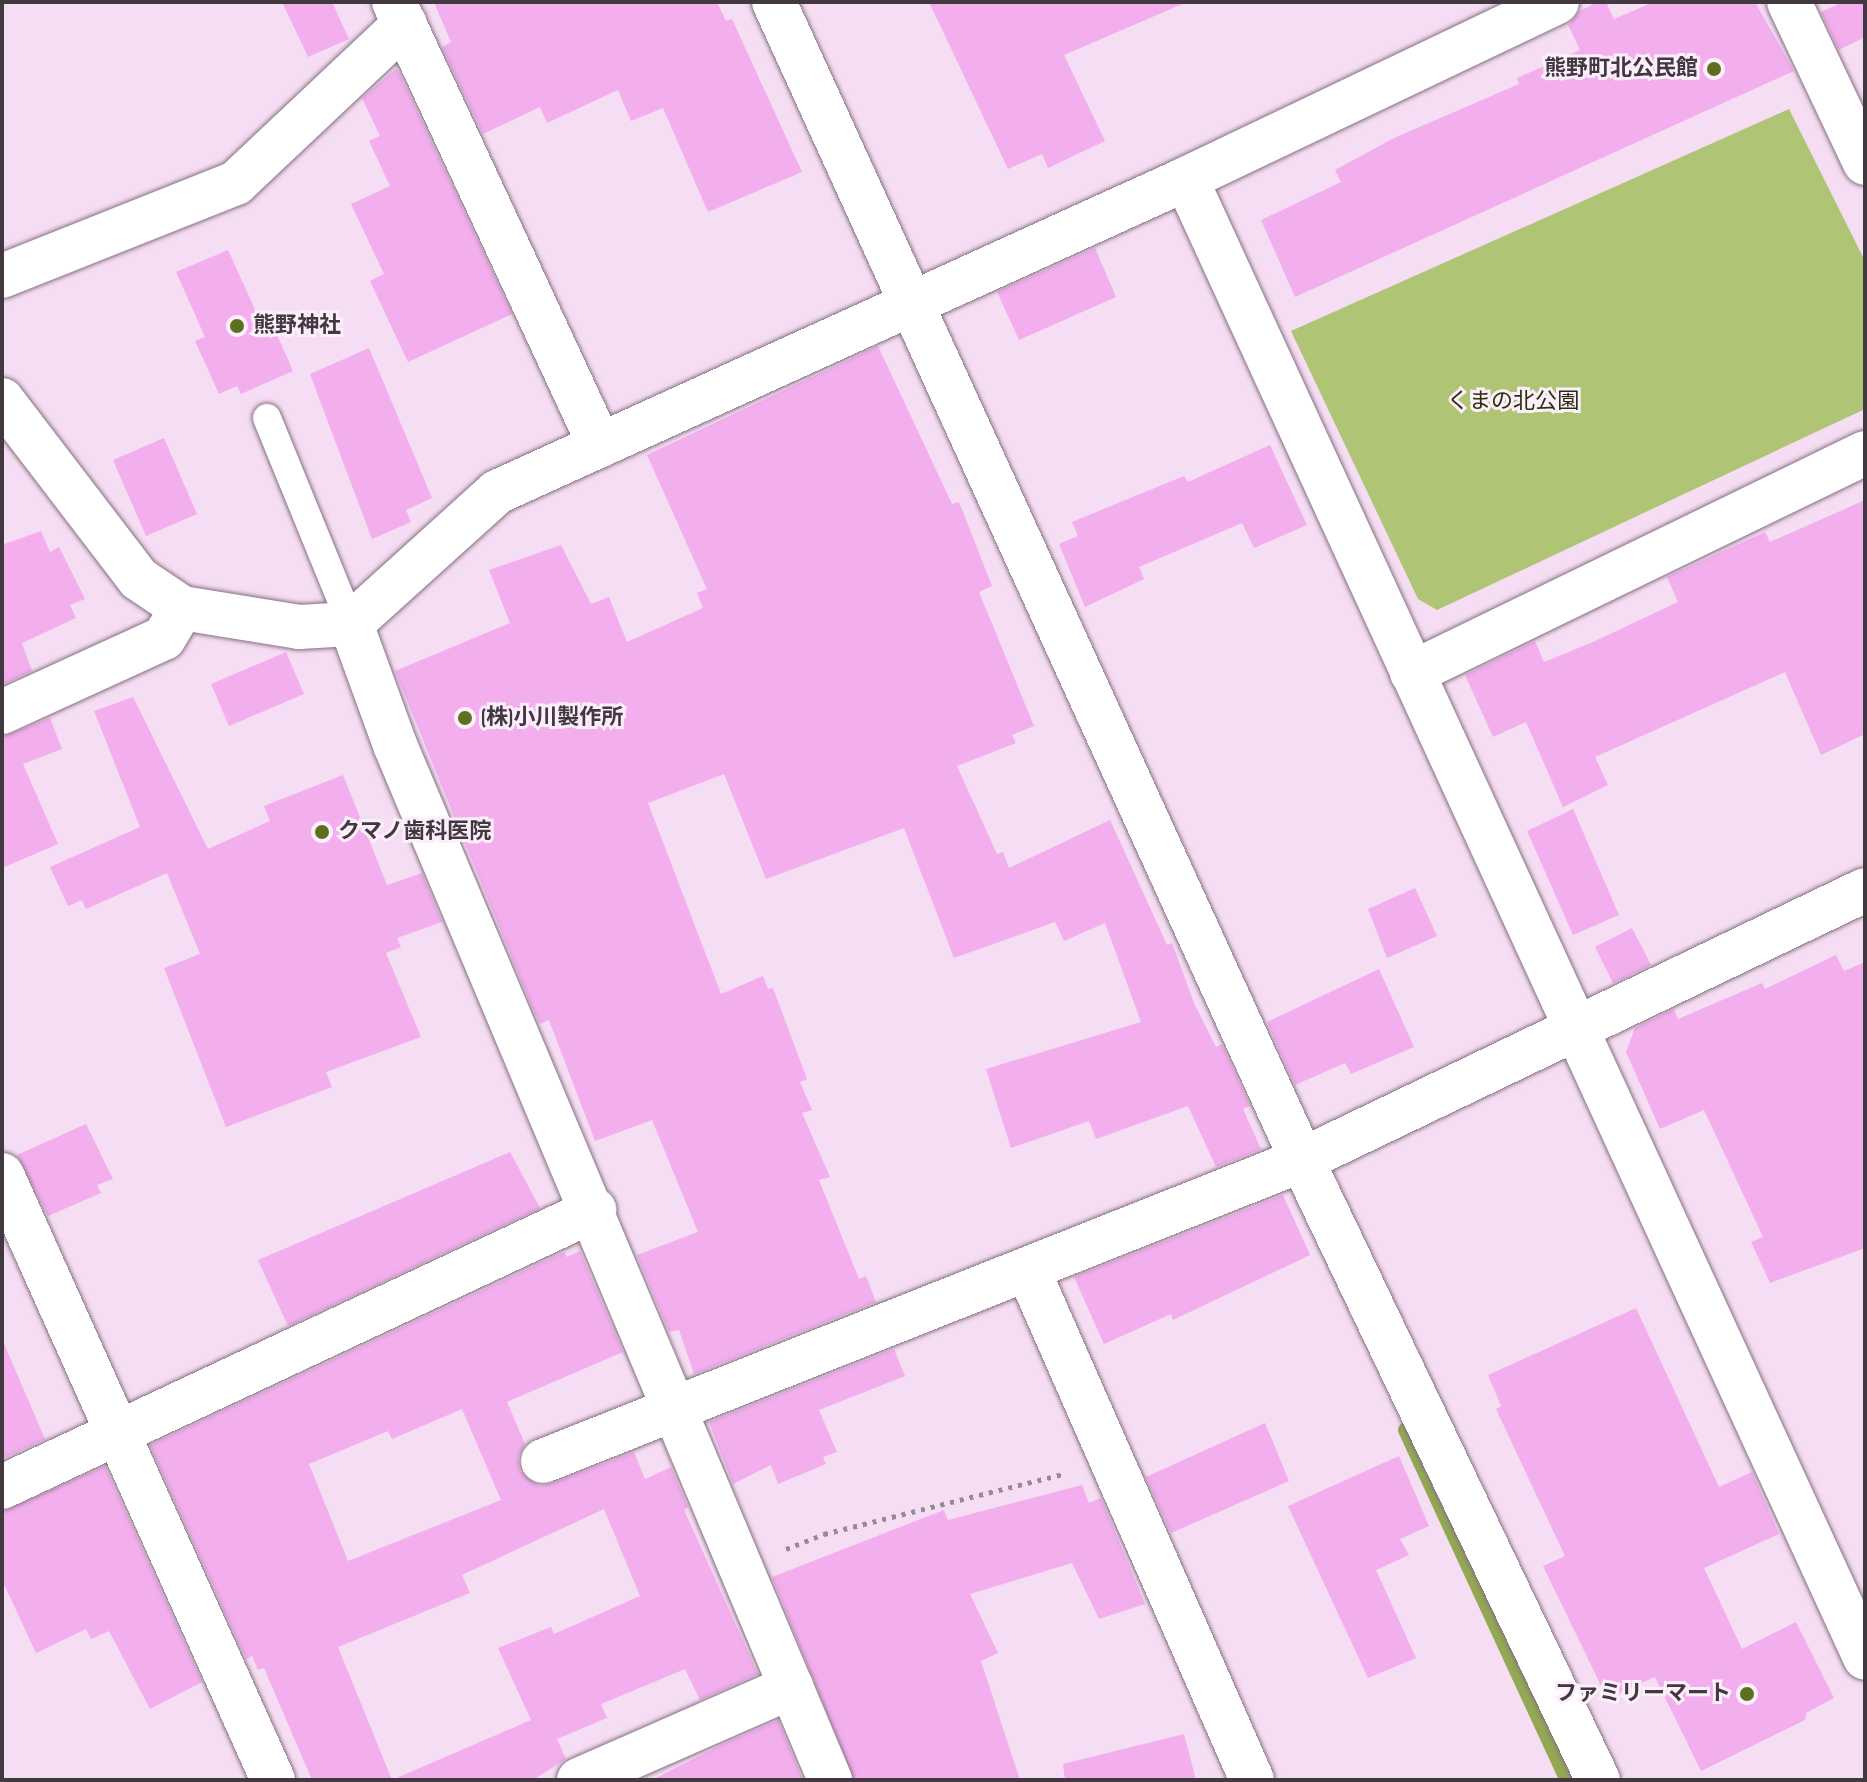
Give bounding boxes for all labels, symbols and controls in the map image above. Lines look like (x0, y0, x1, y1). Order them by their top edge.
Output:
place label: 熊野町北公民館 (1544, 56, 1698, 82)
marker: 熊野町北公民館 (1705, 60, 1723, 78)
place label: 熊野神社 (253, 313, 341, 339)
marker: 熊野神社 (228, 317, 246, 335)
park label: くまの北公園 (1447, 389, 1579, 415)
place label: (株)小川製作所 (481, 705, 623, 731)
marker: (株)小川製作所 (456, 709, 474, 727)
place label: クマノ歯科医院 (338, 819, 492, 845)
marker: クマノ歯科医院 (313, 823, 331, 841)
place label: ファミリーマート (1555, 1681, 1731, 1707)
marker: ファミリーマート (1738, 1685, 1756, 1703)

